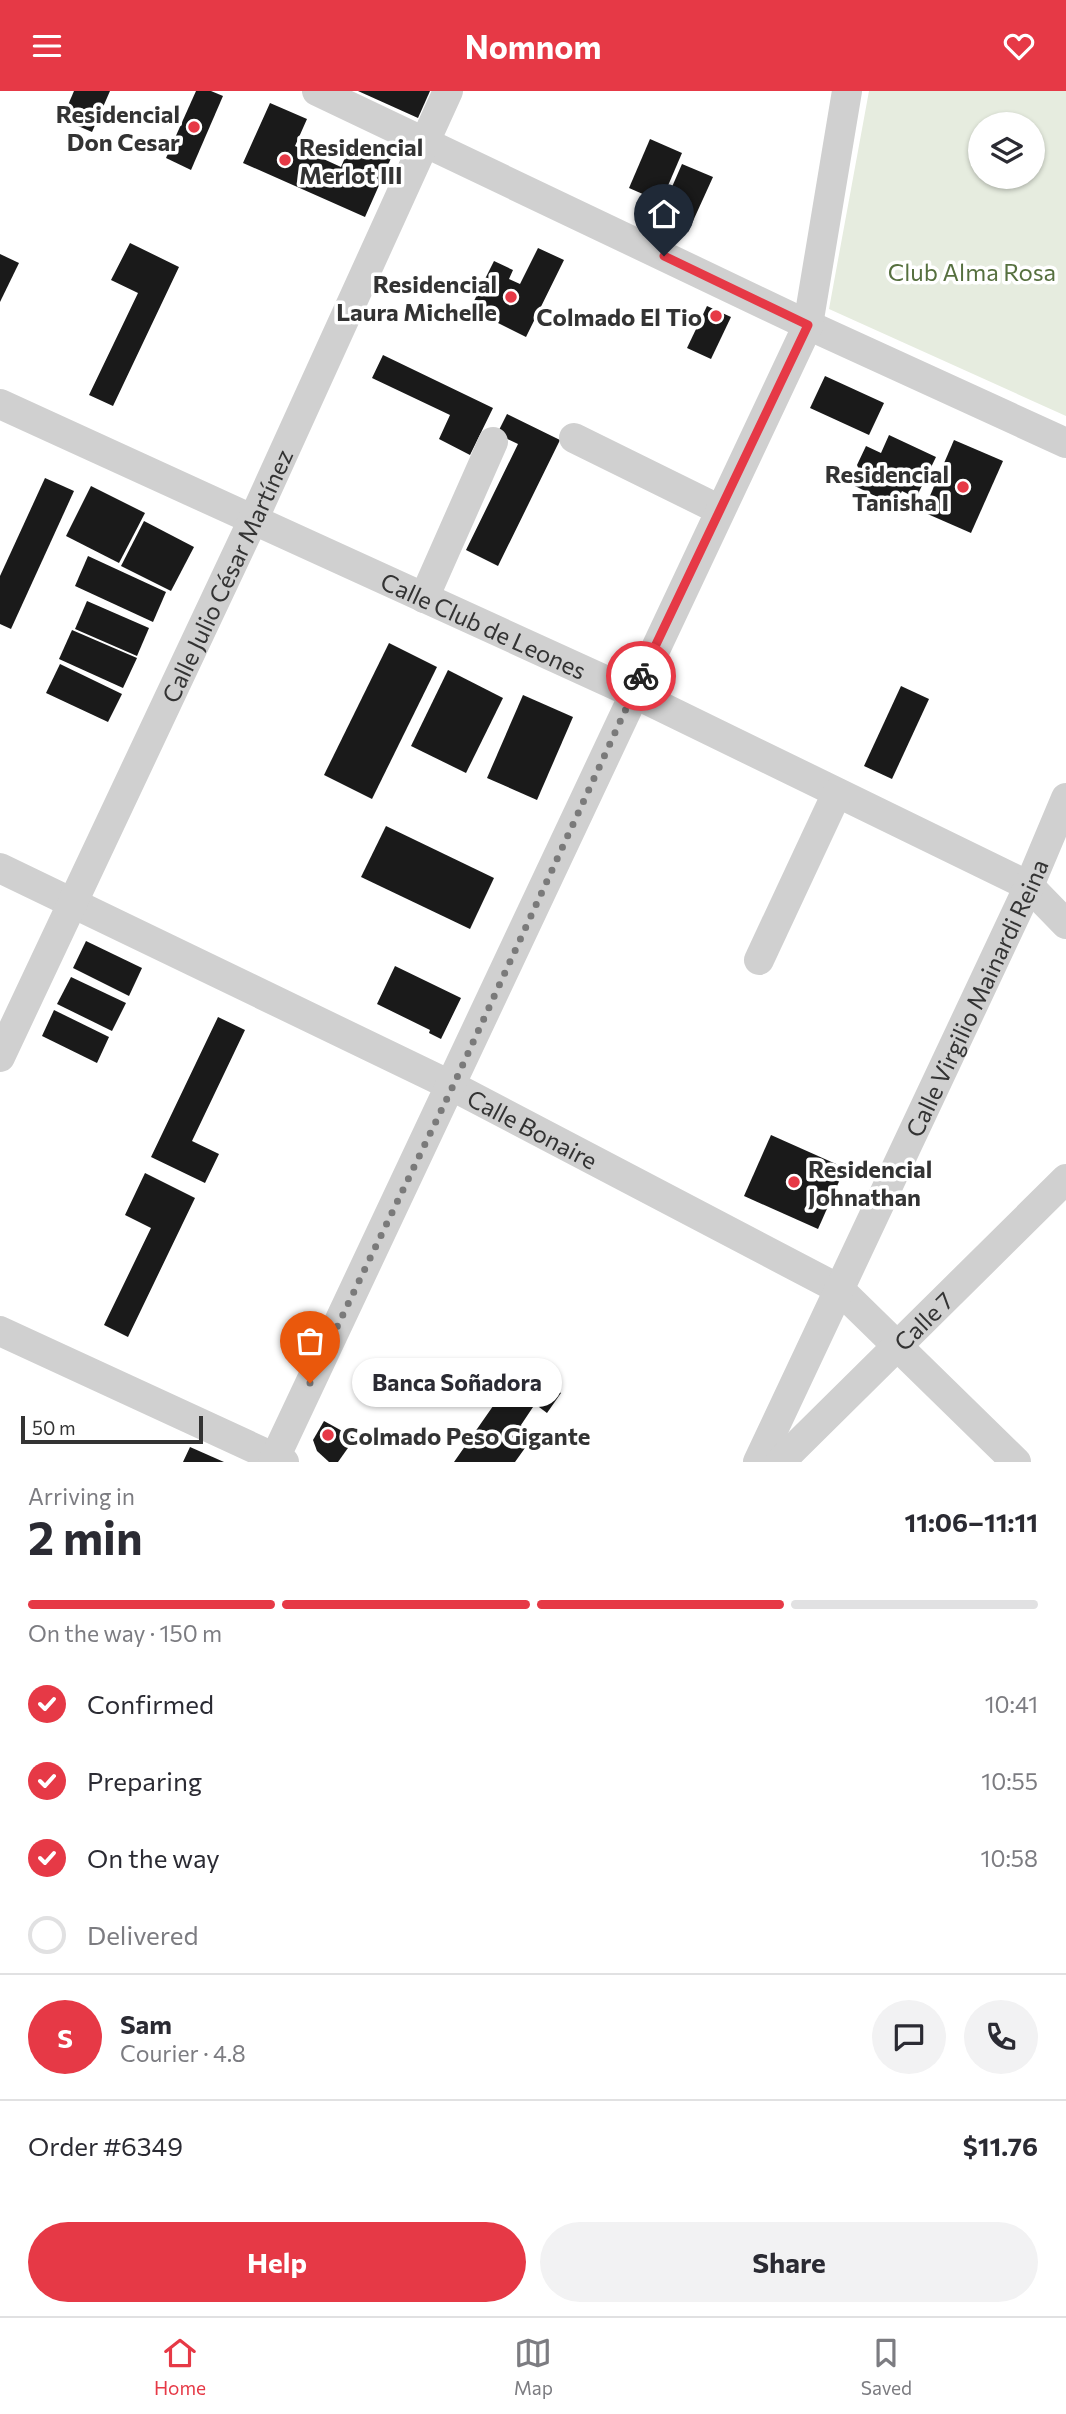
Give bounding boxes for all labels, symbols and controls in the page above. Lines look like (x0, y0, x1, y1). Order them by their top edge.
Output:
text: Nomnom (465, 26, 601, 66)
icon: menu (28, 27, 66, 65)
icon: heart (1000, 27, 1038, 65)
place label: Residencial Don Cesar (56, 99, 180, 156)
map controls (968, 112, 1045, 189)
button: layers (968, 112, 1045, 189)
marker: Residencial Don Cesar (186, 119, 202, 135)
place label: Residencial Merlot III (299, 132, 423, 189)
marker: Residencial Merlot III (277, 152, 293, 168)
pin (634, 184, 694, 256)
icon: home (645, 195, 683, 233)
park label: Club Alma Rosa (888, 257, 1056, 286)
place label: Residencial Laura Michelle (336, 269, 497, 326)
marker: Residencial Laura Michelle (503, 289, 519, 305)
place label: Colmado El Tio (536, 302, 702, 331)
marker: Colmado El Tio (708, 308, 724, 324)
street label: Calle Julio César Martínez (155, 444, 298, 707)
place label: Residencial Tanisha I (825, 459, 949, 516)
marker: Residencial Tanisha I (955, 479, 971, 495)
street label: Calle Club de Leones (377, 566, 591, 684)
courier (606, 641, 676, 711)
icon: bike (622, 657, 660, 695)
street label: Calle Virgilio Mainardi Reina (899, 854, 1053, 1141)
street label: Calle Bonaire (463, 1082, 603, 1174)
place label: Residencial Johnathan (808, 1154, 932, 1211)
marker: Residencial Johnathan (786, 1174, 802, 1190)
street label: Calle 7 (887, 1285, 958, 1356)
pin (280, 1311, 340, 1383)
icon: bag (291, 1322, 329, 1360)
callout: Banca Soñadora (352, 1359, 562, 1407)
text: Banca Soñadora (372, 1368, 542, 1396)
scale bar (21, 1413, 203, 1445)
text: 50 m (32, 1416, 76, 1439)
place label: Colmado Peso Gigante (342, 1421, 590, 1450)
marker: Colmado Peso Gigante (320, 1427, 336, 1443)
text: Arriving in (28, 1482, 135, 1510)
text: 11:06–11:11 (904, 1506, 1038, 1537)
text: 2 min (28, 1508, 143, 1564)
text: On the way · 150 m (28, 1619, 222, 1647)
icon: check (28, 1685, 66, 1723)
text: Confirmed (87, 1688, 214, 1719)
text: 10:41 (985, 1690, 1038, 1718)
icon: check (28, 1762, 66, 1800)
text: Preparing (87, 1765, 202, 1796)
text: 10:55 (981, 1767, 1038, 1795)
icon: check (28, 1839, 66, 1877)
text: On the way (87, 1842, 220, 1873)
text: 10:58 (981, 1844, 1038, 1872)
text: Delivered (87, 1919, 198, 1950)
button: chat (872, 2000, 946, 2074)
button: phone (964, 2000, 1038, 2074)
text: Sam (120, 2008, 172, 2039)
text: S (57, 2022, 73, 2053)
text: Courier · 4.8 (120, 2039, 246, 2067)
text: Order #6349 (28, 2130, 183, 2161)
text: $11.76 (963, 2130, 1038, 2161)
button: Help (28, 2222, 526, 2302)
button: Share (540, 2222, 1038, 2302)
tab: Home (154, 2334, 206, 2399)
tab: Map (514, 2334, 553, 2399)
tab: Saved (861, 2334, 912, 2399)

